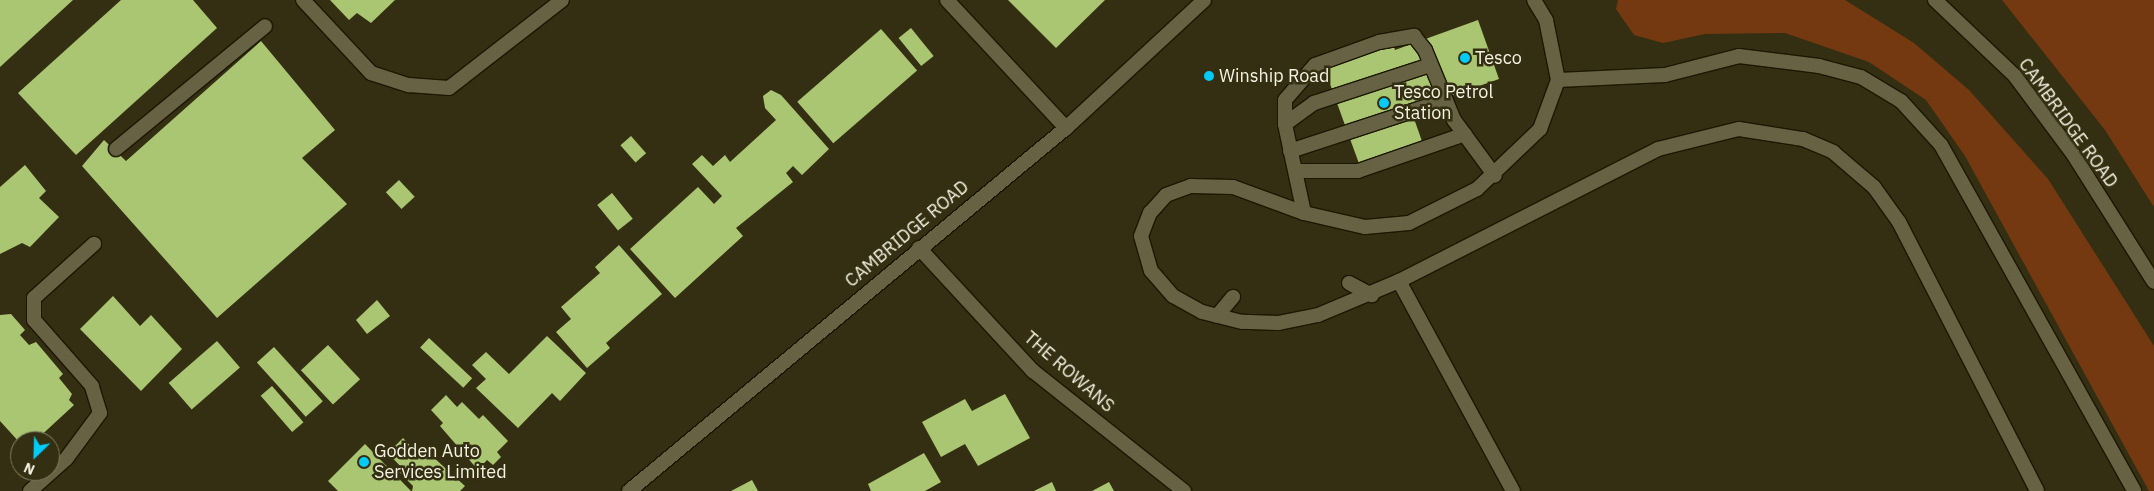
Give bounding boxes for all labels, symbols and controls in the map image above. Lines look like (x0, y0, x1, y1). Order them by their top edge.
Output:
place label: Tesco (1475, 47, 1522, 69)
marker: Tesco (1459, 52, 1471, 64)
street label: CAMBRIDGE ROAD (2014, 54, 2122, 192)
place label: Winship Road (1219, 65, 1329, 87)
marker: Winship Road (1203, 70, 1215, 82)
place label: Tesco Petrol Station (1394, 82, 1493, 125)
marker: Tesco Petrol Station (1378, 97, 1390, 109)
street label: CAMBRIDGE ROAD (841, 176, 973, 292)
street label: THE ROWANS (1019, 327, 1119, 417)
north arrow (10, 431, 60, 481)
place label: Godden Auto Services Limited (374, 441, 507, 484)
marker: Godden Auto Services Limited (358, 456, 370, 468)
text: N (21, 459, 38, 479)

